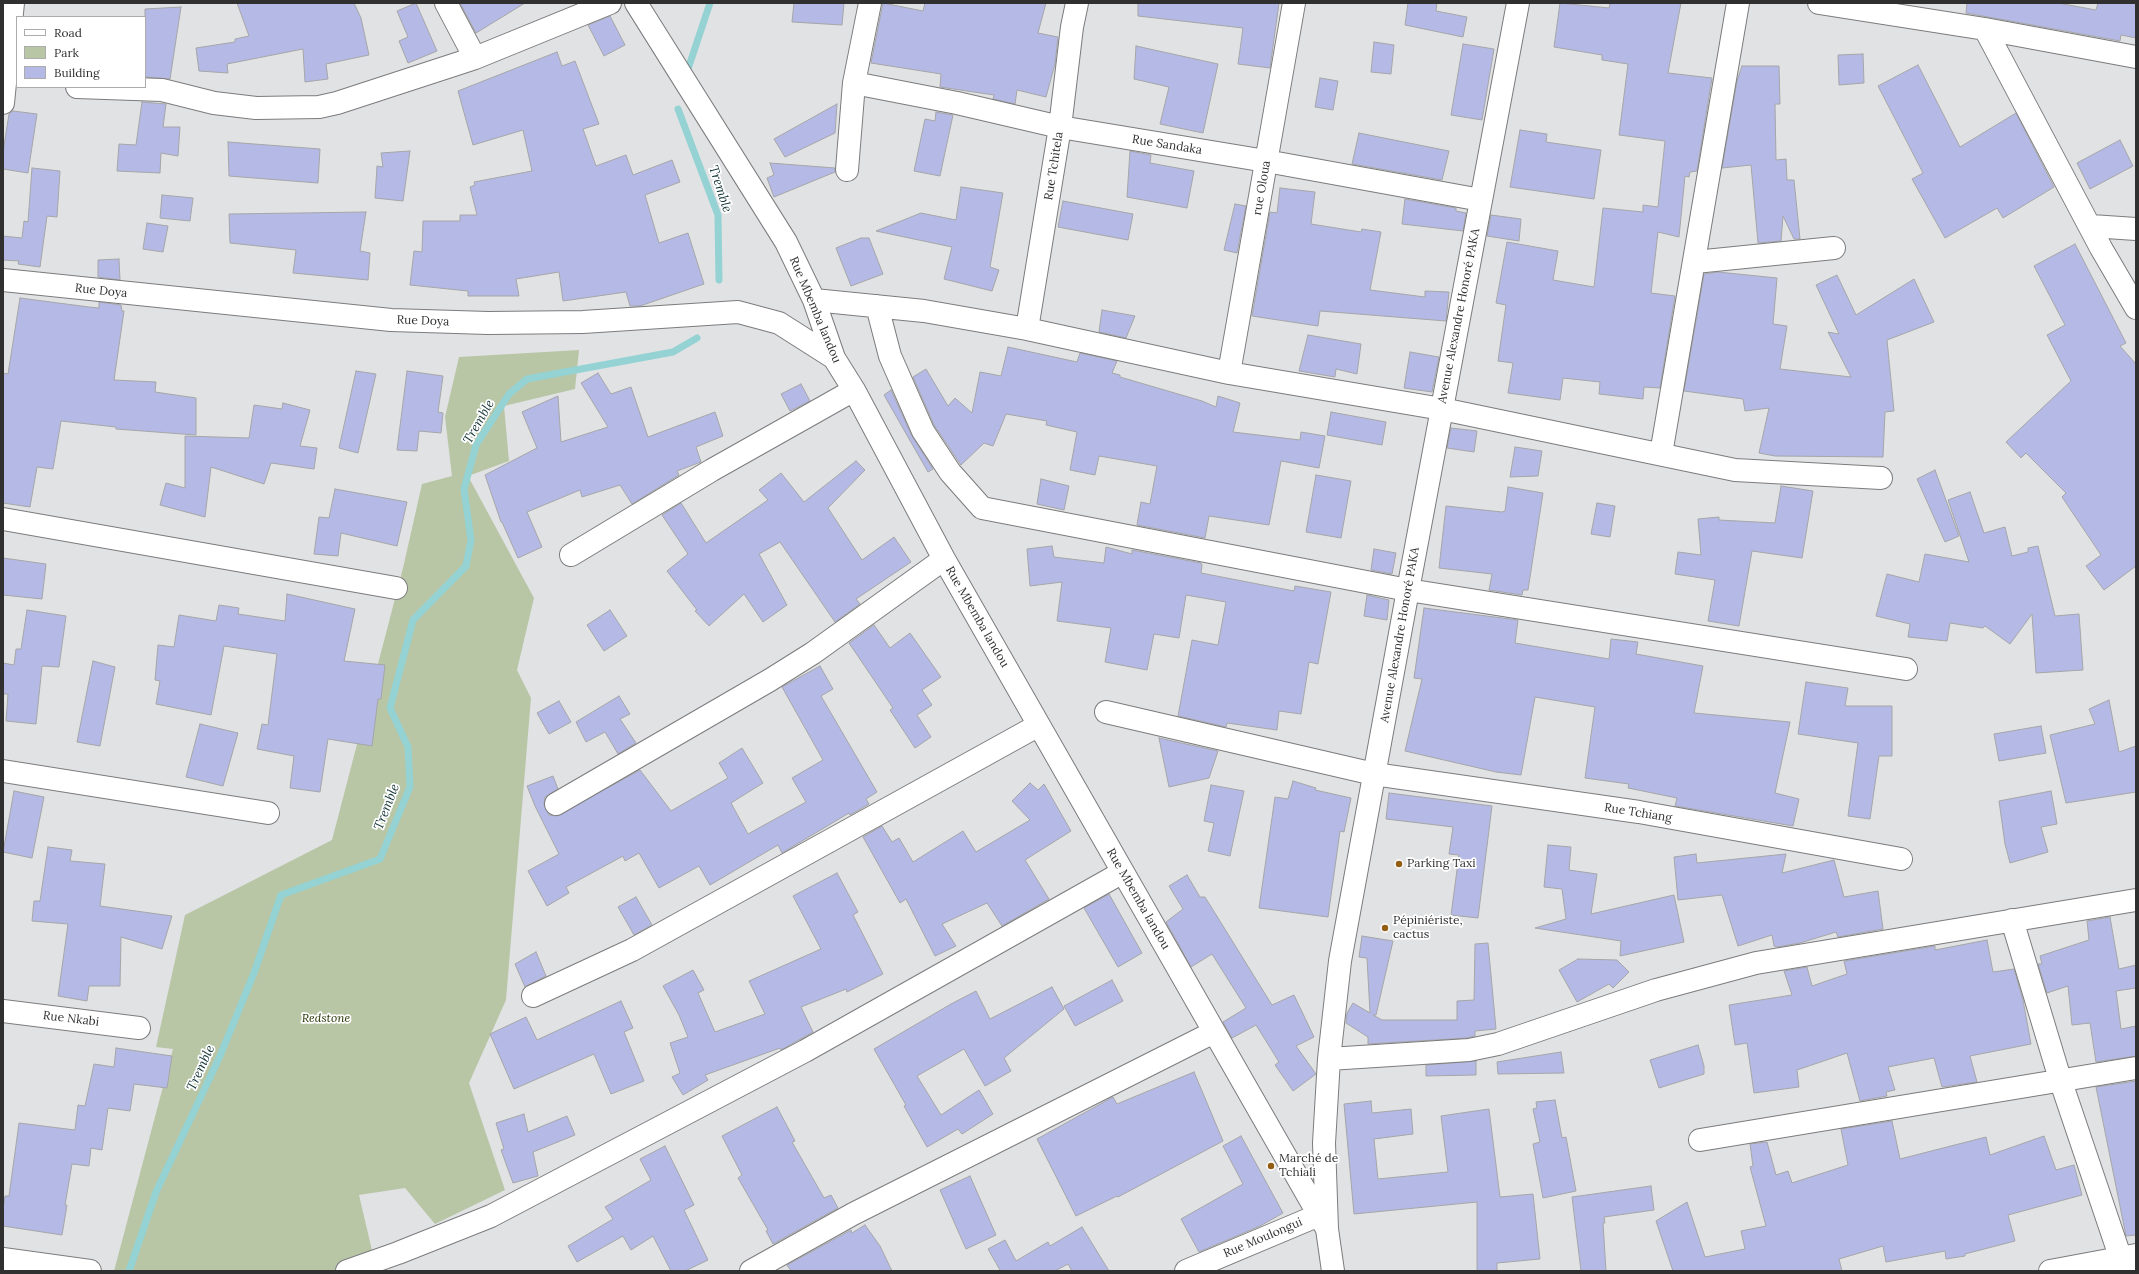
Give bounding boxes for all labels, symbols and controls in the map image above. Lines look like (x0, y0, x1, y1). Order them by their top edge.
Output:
legend (16, 16, 146, 88)
text: Road (54, 25, 82, 40)
text: Park (54, 45, 79, 60)
text: Building (54, 65, 100, 80)
street label: Rue Tchitela (1041, 131, 1067, 201)
street label: Rue Sandaka (1131, 132, 1203, 158)
street label: rue Oloua (1250, 160, 1274, 216)
water label: Tremble (705, 164, 735, 214)
street label: Avenue Alexandre Honoré PAKA (1435, 227, 1483, 405)
street label: Rue Mbemba landou (786, 255, 844, 365)
street label: Rue Doya (74, 281, 128, 301)
street label: Rue Doya (396, 313, 450, 329)
water label: Tremble (460, 397, 498, 447)
street label: Avenue Alexandre Honoré PAKA (1377, 546, 1423, 724)
street label: Rue Mbemba landou (942, 564, 1012, 670)
water label: Tremble (371, 782, 403, 832)
street label: Rue Tchiang (1603, 801, 1673, 825)
street label: Rue Mbemba landou (1103, 846, 1173, 952)
place label: Parking Taxi (1407, 857, 1476, 871)
marker: Parking Taxi (1394, 859, 1404, 869)
place label: Pépiniériste, cactus (1393, 914, 1463, 942)
marker: Pépiniériste, cactus (1380, 923, 1390, 933)
street label: Rue Nkabi (42, 1008, 100, 1030)
park label: Redstone (302, 1012, 350, 1026)
water label: Tremble (184, 1043, 218, 1093)
place label: Marché de Tchiali (1279, 1152, 1338, 1180)
marker: Marché de Tchiali (1266, 1161, 1276, 1171)
street label: Rue Moulongui (1221, 1215, 1305, 1261)

